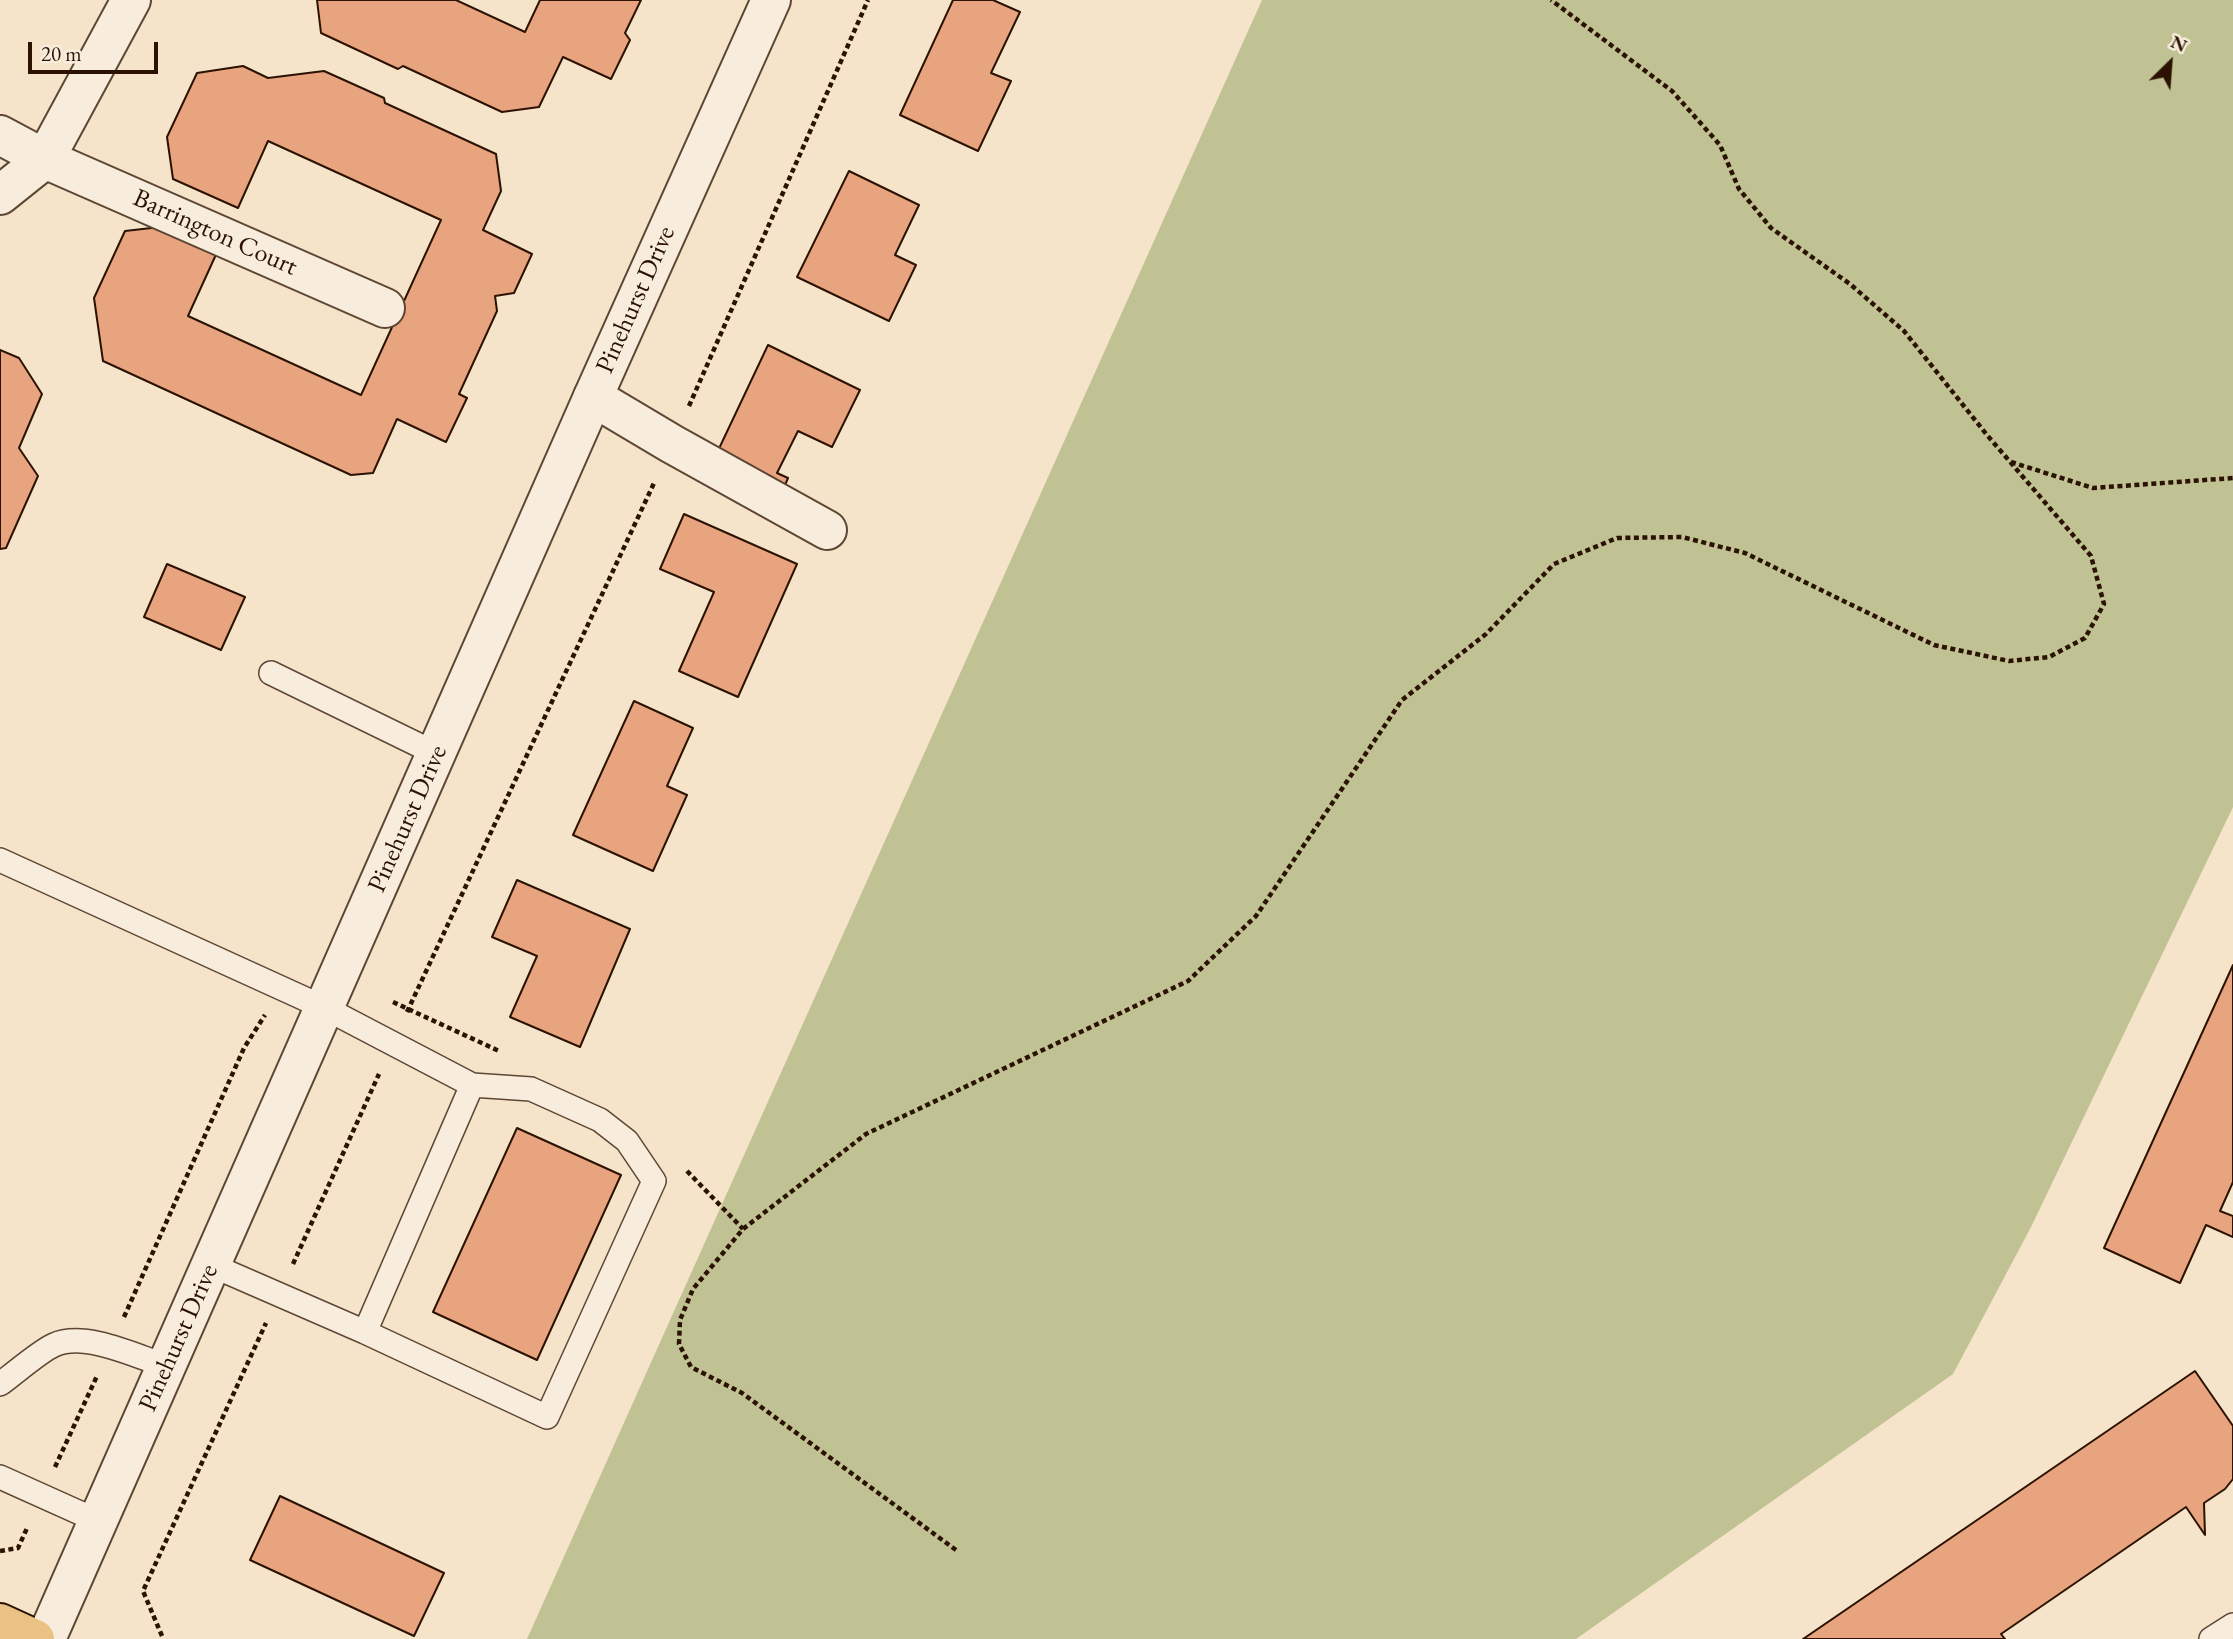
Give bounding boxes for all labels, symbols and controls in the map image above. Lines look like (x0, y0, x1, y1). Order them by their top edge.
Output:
scale bar (32, 28, 161, 72)
north arrow (2135, 28, 2205, 98)
text: N (2167, 29, 2191, 58)
text: 20 m (41, 40, 82, 67)
street label: Barrington Court (128, 183, 302, 283)
street label: Pinehurst Drive (590, 222, 682, 378)
street label: Pinehurst Drive (362, 741, 454, 897)
street label: Pinehurst Drive (133, 1260, 225, 1416)

